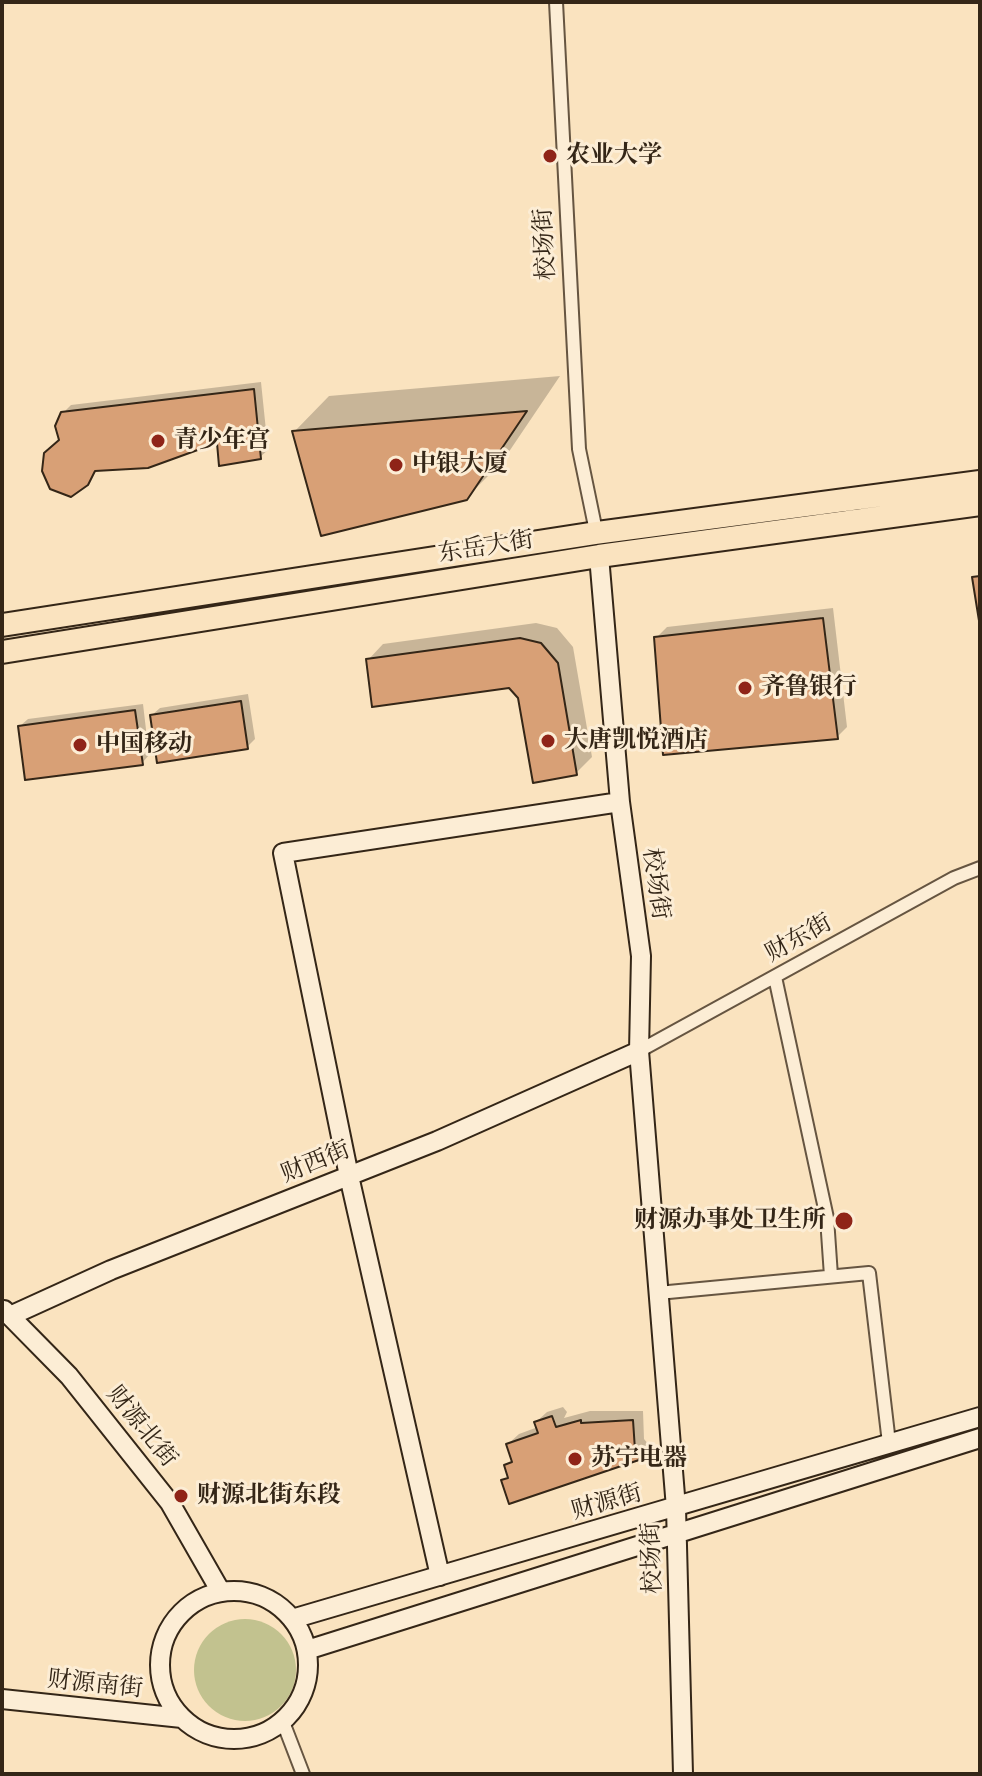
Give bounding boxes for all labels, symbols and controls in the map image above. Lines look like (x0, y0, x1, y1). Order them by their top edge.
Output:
place label: 农业大学 (566, 142, 662, 170)
marker: 农业大学 (541, 147, 559, 165)
street label: 校场街 (530, 207, 562, 281)
place label: 青少年宫 (174, 427, 270, 455)
marker: 青少年宫 (149, 432, 167, 450)
place label: 中银大厦 (412, 451, 508, 479)
marker: 中银大厦 (387, 456, 405, 474)
street label: 东岳大街 (436, 526, 536, 570)
place label: 齐鲁银行 (761, 674, 857, 702)
marker: 齐鲁银行 (736, 679, 754, 697)
place label: 大唐凯悦酒店 (564, 727, 708, 755)
place label: 中国移动 (96, 731, 192, 759)
marker: 大唐凯悦酒店 (539, 732, 557, 750)
marker: 中国移动 (71, 736, 89, 754)
street label: 校场街 (636, 846, 674, 922)
street label: 财东街 (761, 909, 837, 969)
street label: 财西街 (277, 1136, 355, 1190)
place label: 财源办事处卫生所 (634, 1207, 826, 1235)
marker: 财源办事处卫生所 (833, 1210, 855, 1232)
street label: 财源北街 (100, 1381, 182, 1473)
place label: 苏宁电器 (591, 1445, 687, 1473)
marker: 苏宁电器 (566, 1450, 584, 1468)
street label: 财源街 (568, 1479, 646, 1527)
place label: 财源北街东段 (197, 1482, 341, 1510)
marker: 财源北街东段 (172, 1487, 190, 1505)
street label: 校场街 (637, 1522, 669, 1594)
street label: 财源南街 (46, 1666, 144, 1704)

